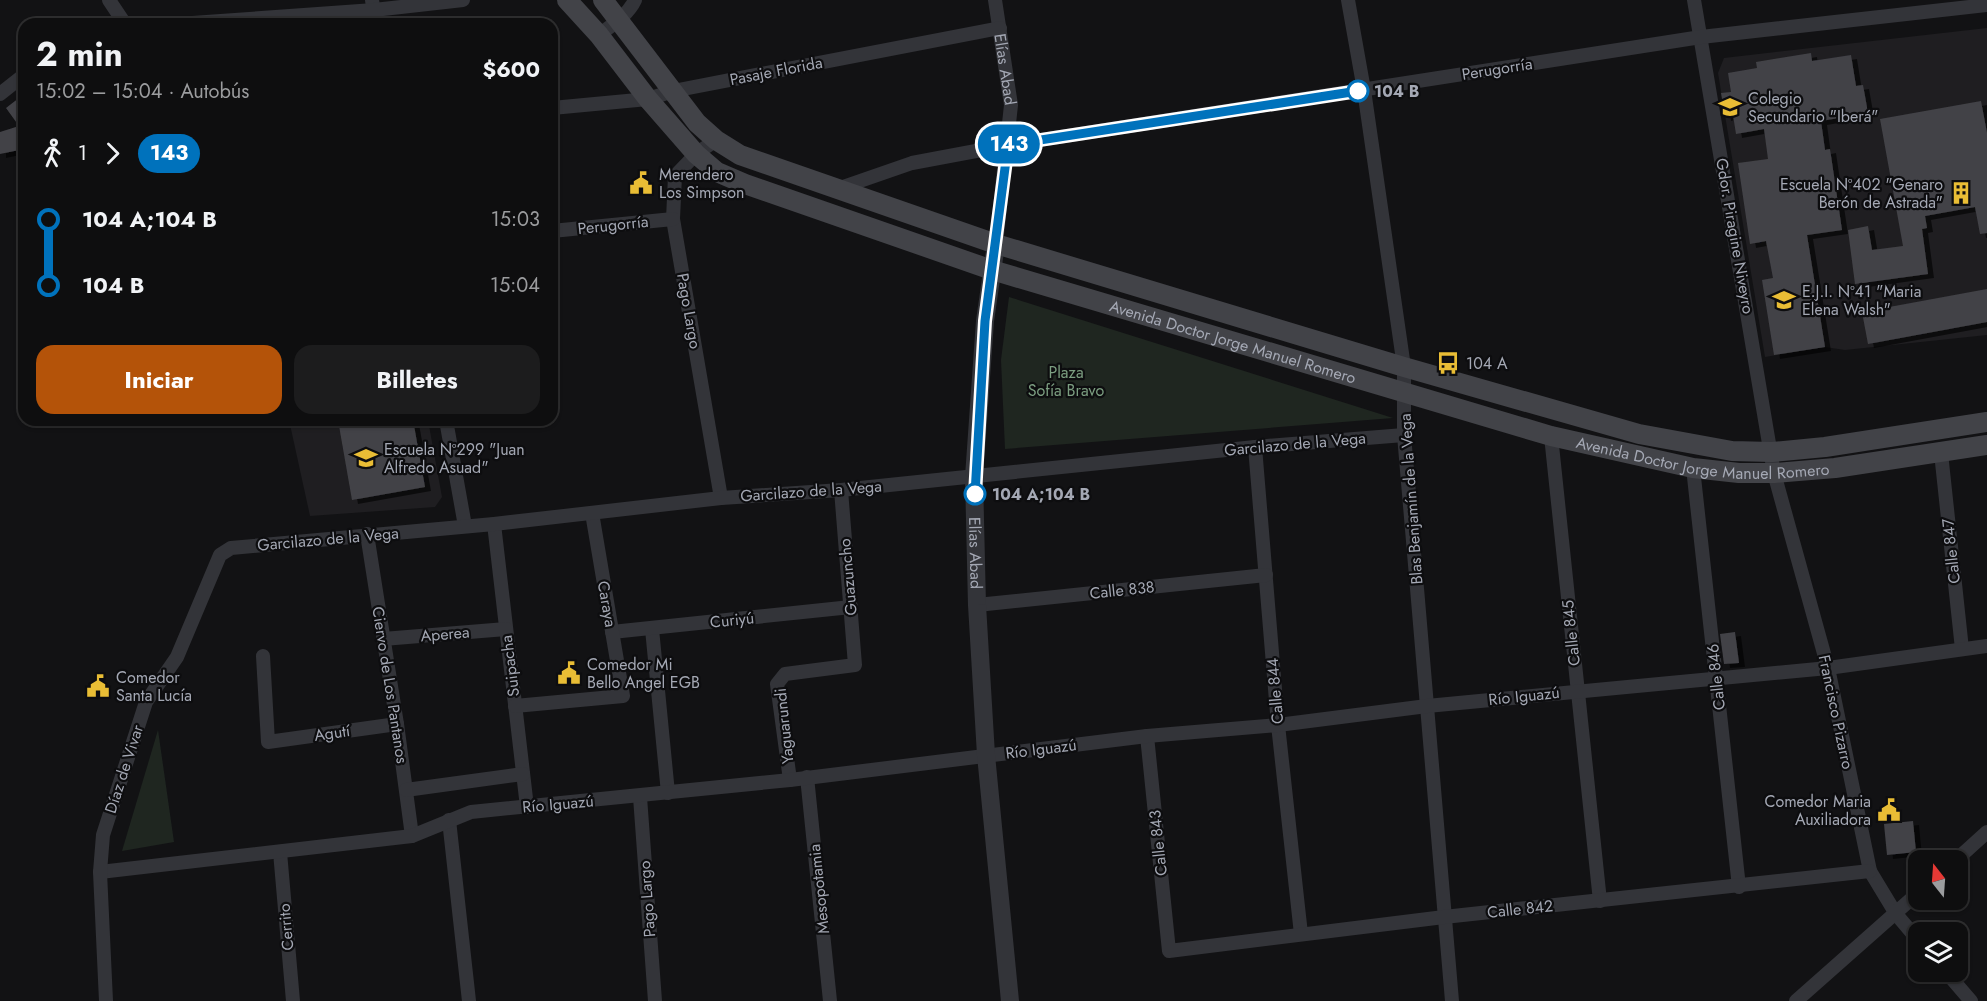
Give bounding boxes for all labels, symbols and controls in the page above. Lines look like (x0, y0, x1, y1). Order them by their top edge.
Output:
text: 2 min (36, 31, 123, 78)
street label: Elías Abad (989, 32, 1022, 107)
street label: Pasaje Florida (728, 51, 824, 91)
street label: Perugorría (1460, 52, 1534, 86)
text: $600 (482, 53, 540, 85)
text: 15:02 – 15:04 · Autobús (36, 77, 249, 106)
marker: 104 B (1347, 80, 1369, 102)
place label: 104 B (1374, 80, 1419, 103)
place label: Colegio Secundario "Iberá" (1748, 87, 1878, 128)
school or university icon: Colegio Secundario "Iberá" (1717, 94, 1743, 120)
line badge: 143 (974, 124, 1044, 164)
text: 143 (990, 129, 1028, 159)
icon: walk (36, 137, 69, 170)
icon: forward (96, 137, 129, 170)
text: 143 (150, 138, 188, 168)
text: 1 (78, 139, 87, 168)
street label: Gdor. Piragine Niveyro (1710, 156, 1760, 316)
place label: Merendero Los Simpson (659, 163, 744, 204)
public building icon: Merendero Los Simpson (628, 170, 654, 196)
place label: Escuela Nº402 "Genaro Berón de Astrada" (1780, 173, 1943, 214)
building icon: Escuela Nº402 "Genaro Berón de Astrada" (1948, 180, 1974, 206)
text: 104 A;104 B (82, 203, 217, 235)
text: 15:03 (491, 205, 540, 234)
street label: Perugorría (576, 210, 650, 240)
text: 104 B (82, 269, 144, 301)
text: 15:04 (490, 271, 540, 300)
street label: Pago Largo (671, 271, 707, 351)
place label: E.J.I. Nº41 "Maria Elena Walsh" (1802, 280, 1921, 321)
school or university icon: E.J.I. Nº41 "Maria Elena Walsh" (1771, 287, 1797, 313)
street label: Avenida Doctor Jorge Manuel Romero (1107, 294, 1359, 389)
button: Iniciar (36, 345, 282, 414)
button: Billetes (294, 345, 540, 414)
bus stop icon: 104 A (1435, 350, 1461, 376)
place label: 104 A (1466, 352, 1508, 375)
park label: Plaza Sofía Bravo (1028, 361, 1104, 402)
street label: Blas Benjamín de la Vega (1394, 413, 1428, 585)
street label: Garcilazo de la Vega (1223, 426, 1367, 462)
street label: Avenida Doctor Jorge Manuel Romero (1574, 431, 1830, 485)
place label: Escuela Nº299 "Juan Alfredo Asuad" (384, 438, 525, 479)
school or university icon: Escuela Nº299 "Juan Alfredo Asuad" (353, 445, 379, 471)
street label: Garcilazo de la Vega (739, 475, 883, 507)
marker: 104 A;104 B (964, 483, 986, 505)
place label: 104 A;104 B (992, 483, 1090, 506)
street label: Elías Abad (963, 516, 988, 589)
street label: Calle 847 (1936, 517, 1966, 585)
street label: Garcilazo de la Vega (256, 521, 400, 557)
street label: Guazuncho (833, 537, 863, 616)
street label: Calle 838 (1088, 575, 1156, 605)
street label: Caraya (592, 579, 622, 629)
street label: Calle 845 (1556, 599, 1586, 667)
street label: Ciervo de Los Pantanos (366, 605, 414, 765)
street label: Curiyú (709, 606, 755, 634)
street label: Aperea (420, 620, 470, 648)
street label: Suipacha (495, 634, 525, 698)
street label: Calle 846 (1701, 643, 1731, 711)
place label: Comedor Mi Bello Angel EGB (587, 653, 700, 694)
street label: Francisco Pizarro (1813, 653, 1859, 771)
street label: Calle 844 (1261, 657, 1289, 725)
public building icon: Comedor Mi Bello Angel EGB (556, 660, 582, 686)
place label: Comedor Santa Lucía (116, 666, 192, 707)
public building icon: Comedor Santa Lucía (85, 673, 111, 699)
street label: Río Iguazú (1487, 681, 1561, 711)
street label: Yaguarundi (769, 687, 799, 765)
street label: Agutí (313, 719, 352, 747)
street label: Díaz de Vivar (99, 721, 149, 816)
street label: Río Iguazú (1004, 733, 1078, 765)
street label: Río Iguazú (521, 789, 595, 819)
place label: Comedor Maria Auxiliadora (1764, 790, 1871, 831)
public building icon: Comedor Maria Auxiliadora (1876, 797, 1902, 823)
street label: Calle 843 (1143, 809, 1173, 877)
street label: Mesopotamia (803, 843, 835, 935)
north arrow (1908, 850, 1968, 910)
map controls (1908, 850, 1968, 982)
street label: Pago Largo (633, 860, 661, 938)
street label: Calle 842 (1486, 894, 1554, 924)
street label: Cerrito (272, 902, 300, 951)
button: layers (1908, 922, 1968, 982)

